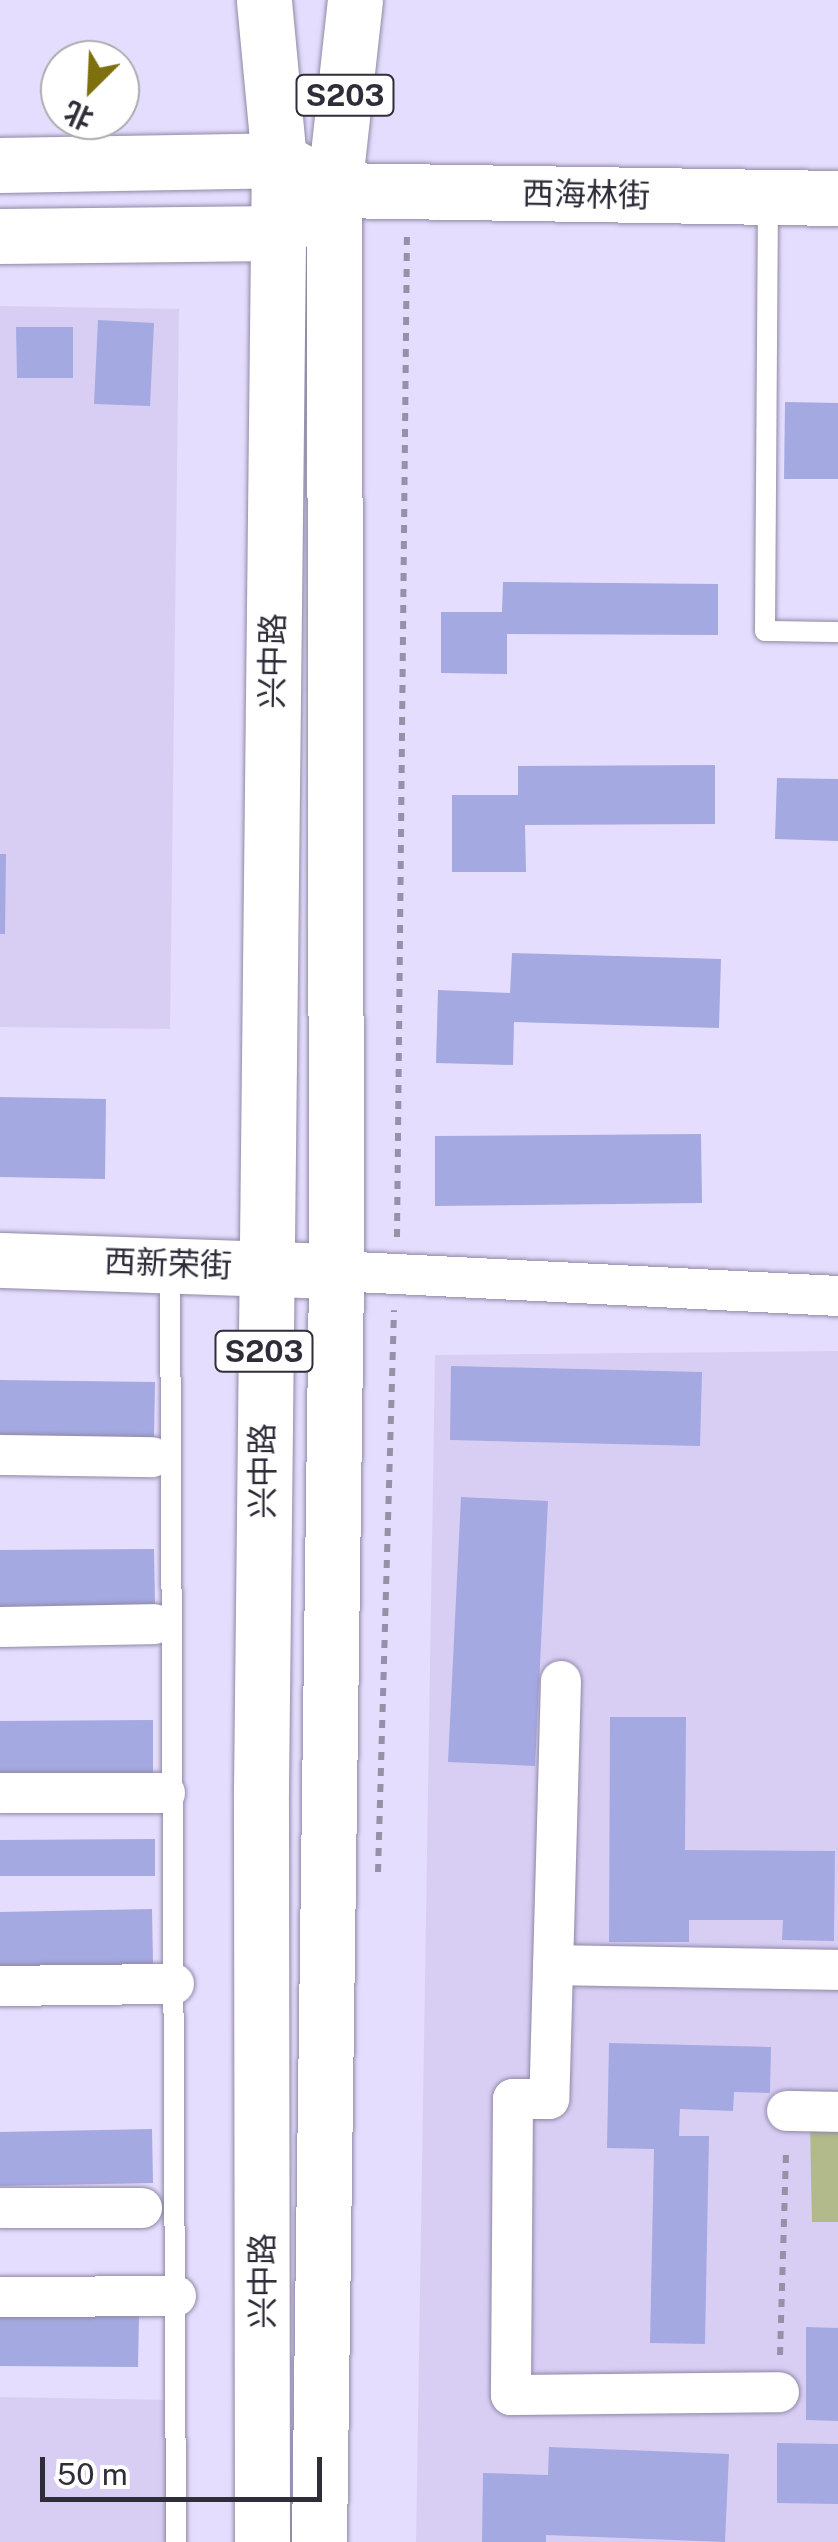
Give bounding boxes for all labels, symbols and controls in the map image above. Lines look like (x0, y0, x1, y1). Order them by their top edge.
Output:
north arrow (40, 40, 140, 140)
road number: S203 (295, 70, 395, 120)
text: 北 (59, 95, 98, 137)
street label: 西海林街 (522, 175, 650, 215)
street label: 兴中路 (253, 613, 293, 709)
street label: 西新荣街 (103, 1243, 233, 1285)
road number: S203 (214, 1326, 314, 1376)
street label: 兴中路 (244, 1423, 282, 1519)
street label: 兴中路 (244, 2233, 282, 2329)
scale bar (45, 2437, 328, 2499)
text: 50 m (57, 2456, 128, 2492)

